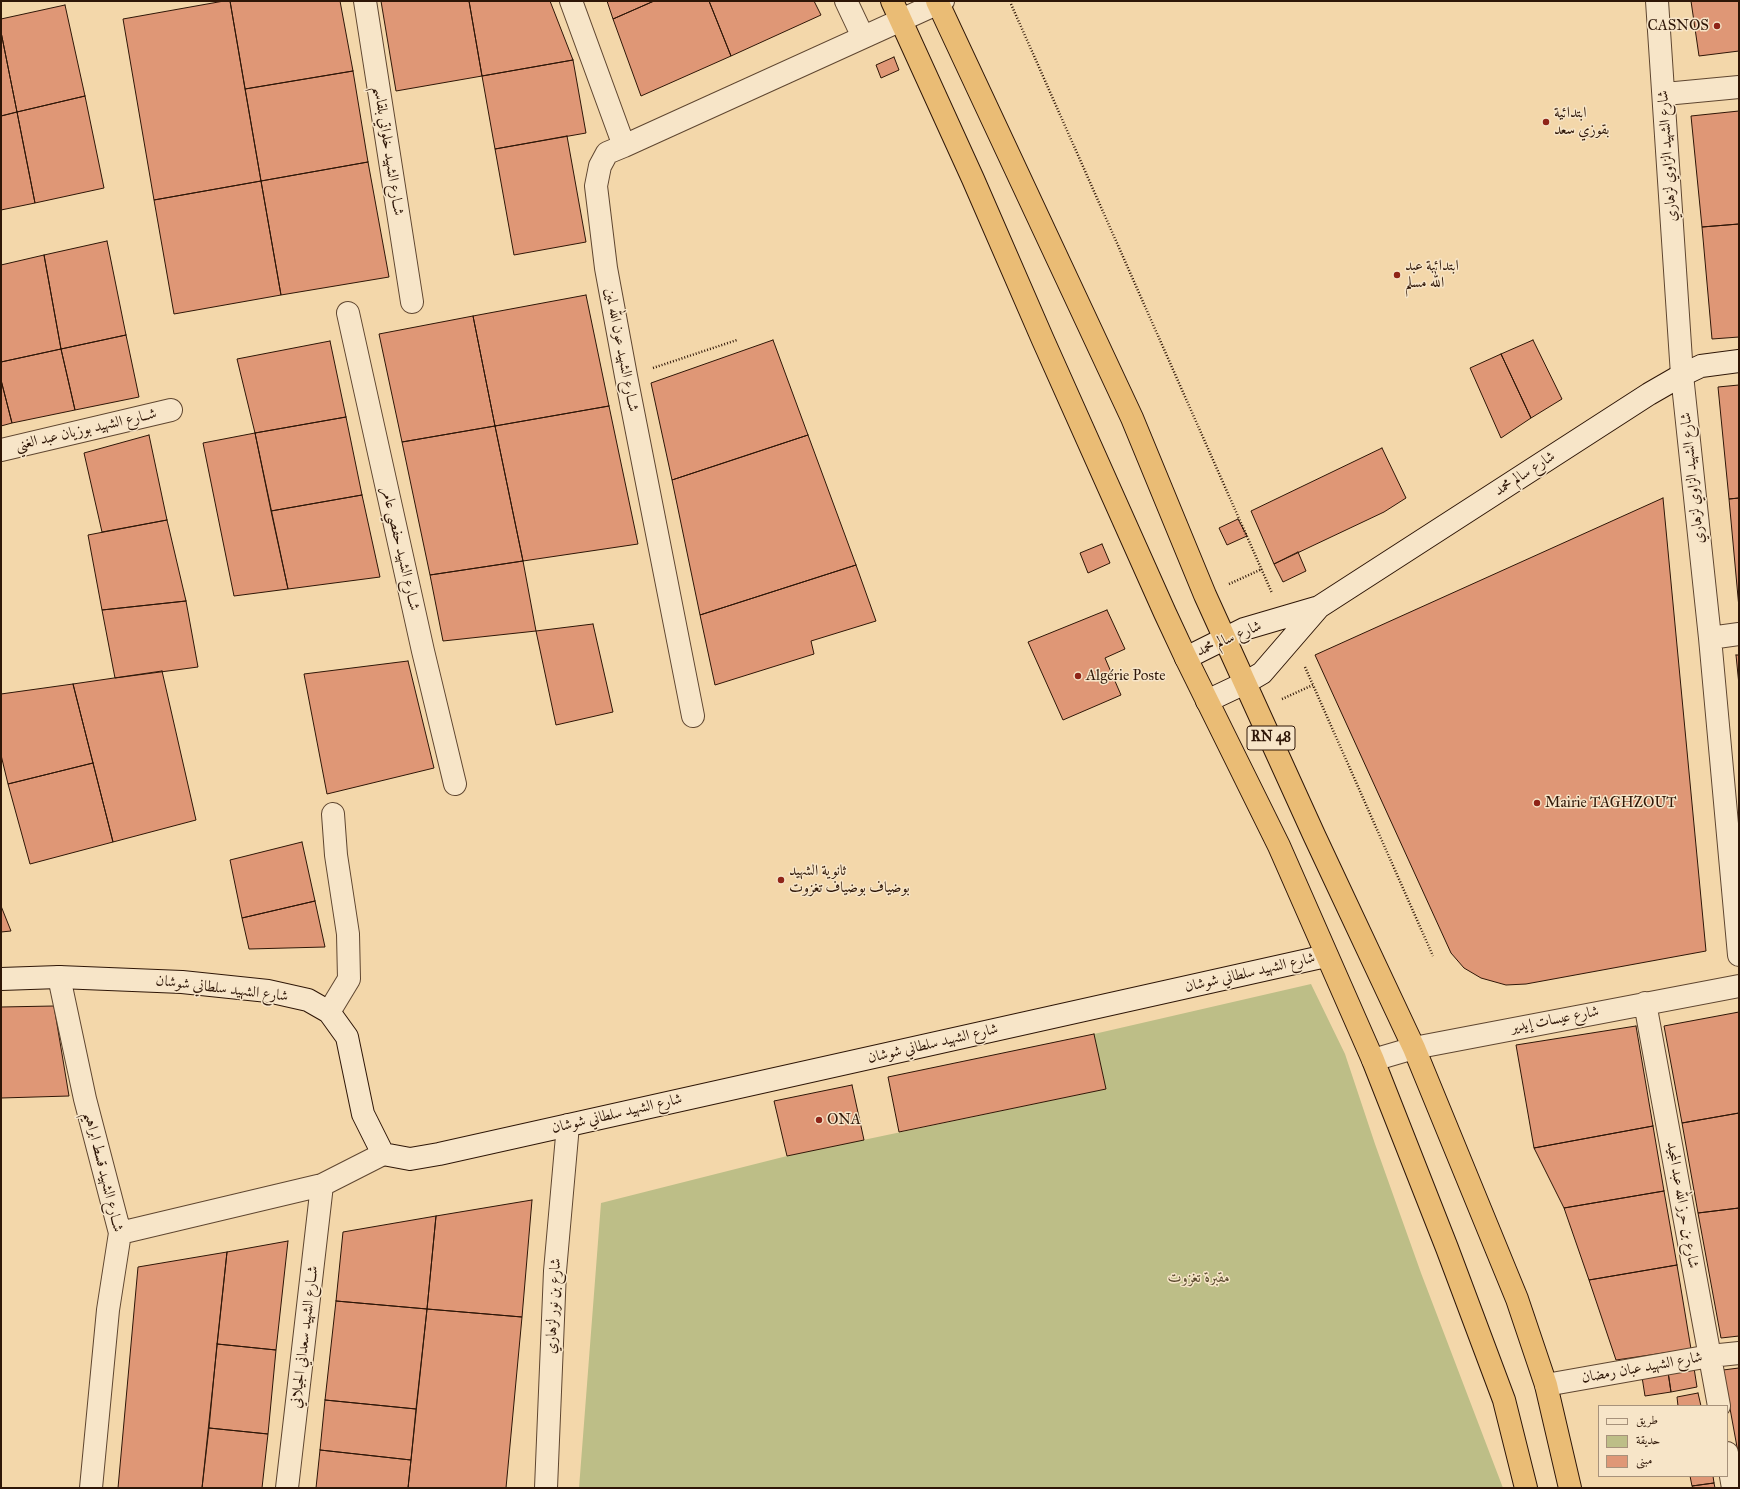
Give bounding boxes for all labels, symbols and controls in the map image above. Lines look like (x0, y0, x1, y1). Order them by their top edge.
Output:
place label: CASNOS (1647, 17, 1709, 35)
marker: CASNOS (1712, 21, 1722, 31)
street label: شــارع الشهيد خلواتي بلقاسم (369, 85, 407, 217)
street label: شارع الشهيد الزاوي لزهاري (1654, 90, 1682, 222)
place label: ابتدائية بقوزي سعد (1554, 104, 1609, 139)
marker: ابتدائية بقوزي سعد (1541, 117, 1551, 127)
place label: ابتدائية عبد الله مسلم (1405, 257, 1459, 292)
marker: ابتدائية عبد الله مسلم (1392, 270, 1402, 280)
street label: شــارع الشهيد عون الله لمين (600, 287, 642, 413)
street label: شــارع الشهيد بوزيان عبد الغني (14, 405, 158, 455)
street label: شارع الشهيد الزاوي لزهاري (1677, 412, 1709, 544)
street label: شارع سالم محمد (1491, 448, 1559, 500)
street label: شــارع الشهيد حفصي عامر (377, 486, 423, 612)
street label: شارع سالم محمد (1194, 617, 1264, 661)
place label: Algérie Poste (1086, 667, 1165, 685)
marker: Algérie Poste (1073, 671, 1083, 681)
road number: RN 48 (1247, 726, 1295, 750)
place label: Mairie TAGHZOUT (1545, 794, 1677, 812)
marker: Mairie TAGHZOUT (1532, 798, 1542, 808)
place label: ثانوية الشهيد بوضياف بوضياف تغزوت (789, 862, 910, 897)
marker: ثانوية الشهيد بوضياف بوضياف تغزوت (776, 875, 786, 885)
street label: شارع الشهيد سلطاني شوشان (1183, 949, 1317, 997)
street label: شارع الشهيد سلطاني شوشان (155, 972, 289, 1006)
street label: شارع عيسات إيدير (1509, 1003, 1601, 1037)
street label: شارع الشهيد سلطاني شوشان (866, 1020, 1000, 1068)
street label: شارع الشهيد سلطاني شوشان (550, 1090, 684, 1138)
street label: شــارع الشهيد قسط ابراهيم (79, 1110, 127, 1234)
place label: ONA (827, 1111, 861, 1129)
marker: ONA (814, 1115, 824, 1125)
street label: شارع بن حرز الله عبد المجيد (1662, 1140, 1702, 1270)
street label: شارع بن نور لزهاري (542, 1257, 566, 1355)
street label: شــارع الشهيد سعداني الجيلاني (287, 1265, 323, 1409)
park label: مقبرة تغزوت (1168, 1269, 1230, 1287)
street label: شارع الشهيد عبان رمضان (1580, 1349, 1704, 1387)
legend (1598, 1405, 1728, 1477)
text: طريق (1636, 1413, 1658, 1427)
text: حديقة (1636, 1433, 1660, 1447)
text: مبنى (1636, 1453, 1652, 1467)

